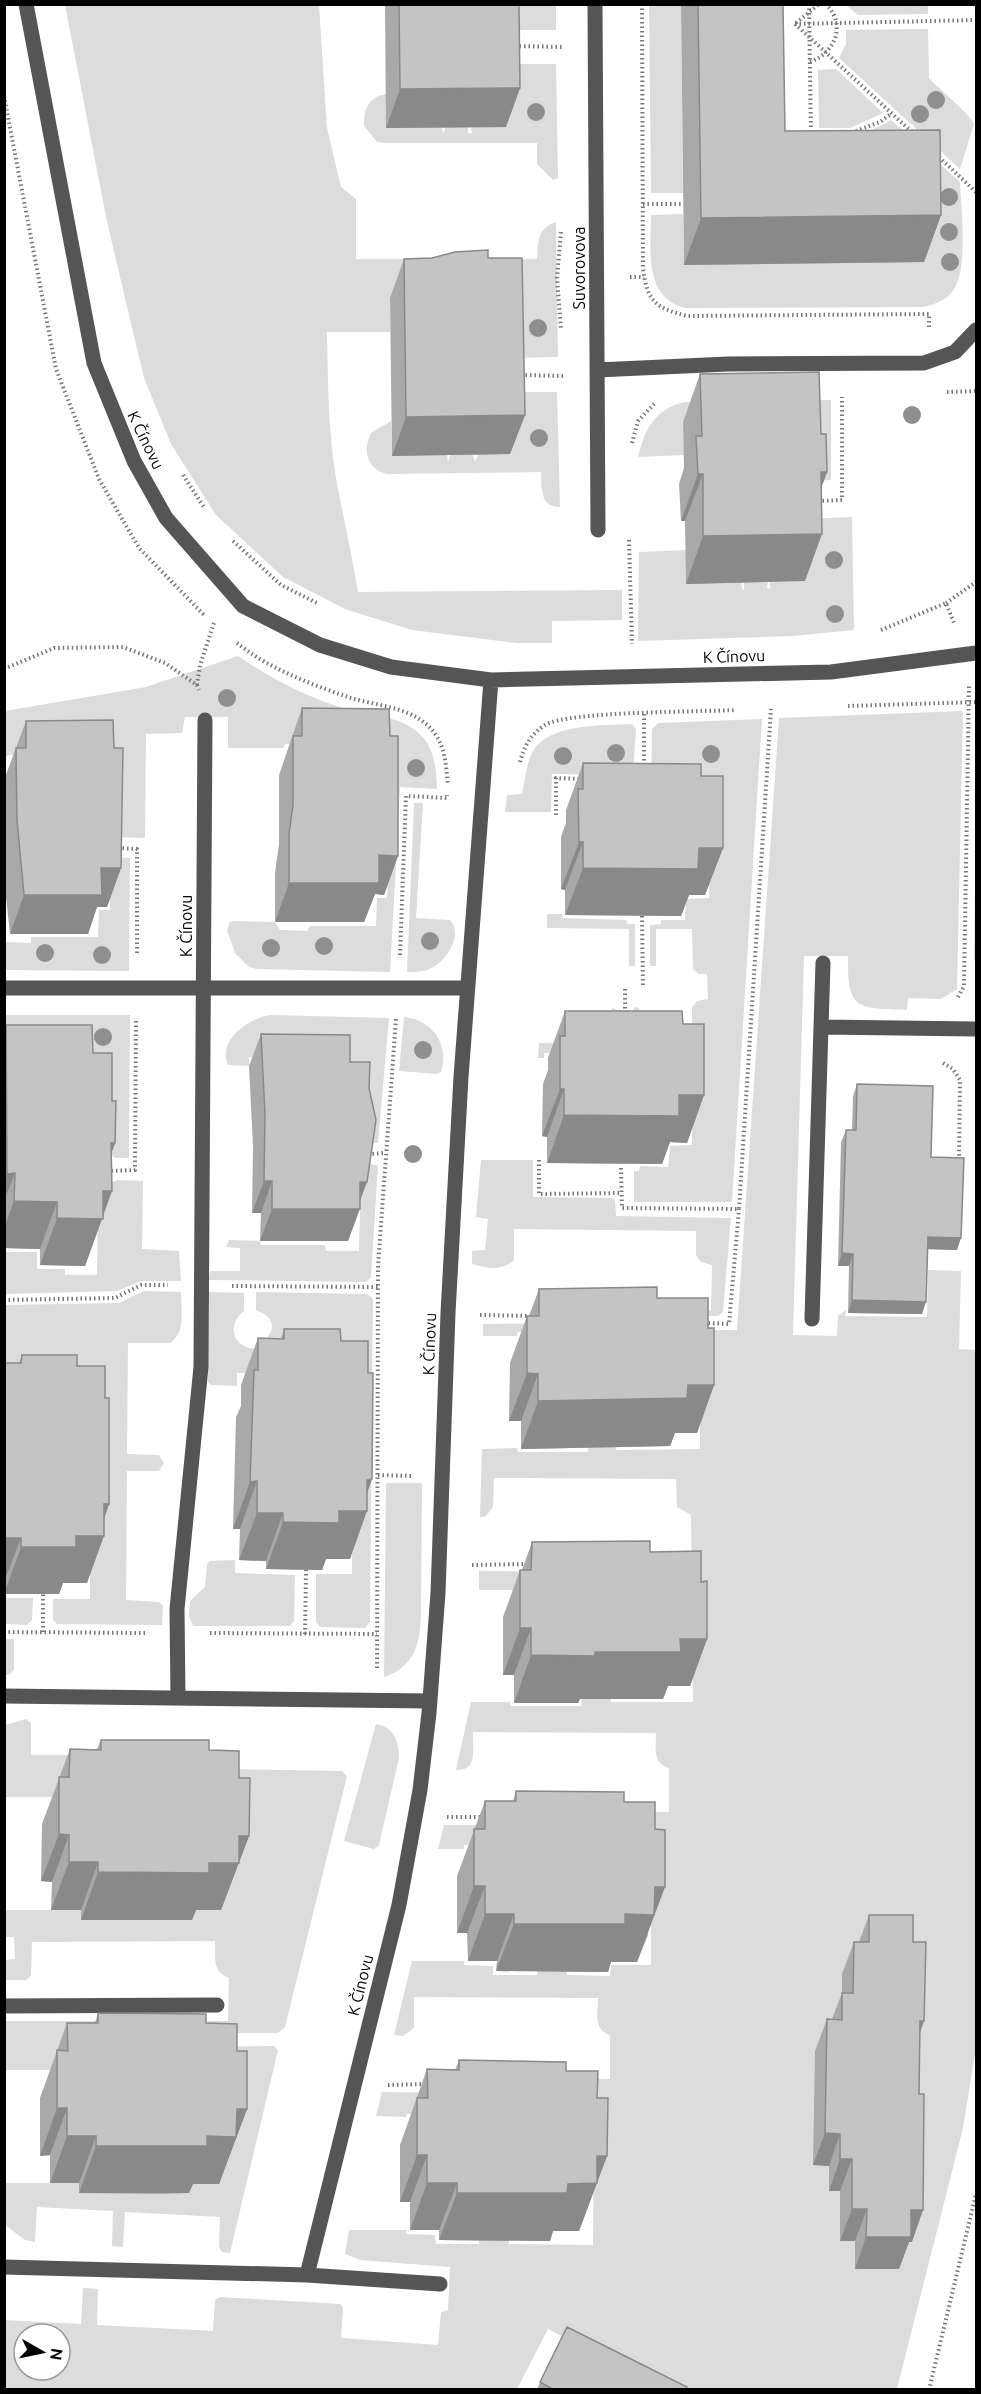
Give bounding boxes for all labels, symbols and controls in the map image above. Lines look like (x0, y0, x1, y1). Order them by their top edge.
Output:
street label: Suvorovova (570, 226, 588, 310)
street label: K Čínovu (124, 408, 169, 472)
street label: K Čínovu (702, 645, 766, 666)
street label: K Čínovu (176, 895, 195, 957)
street label: K Čínovu (418, 1312, 439, 1376)
street label: K Čínovu (343, 1952, 376, 2018)
north arrow (12, 2322, 72, 2382)
text: N (47, 2347, 67, 2362)

